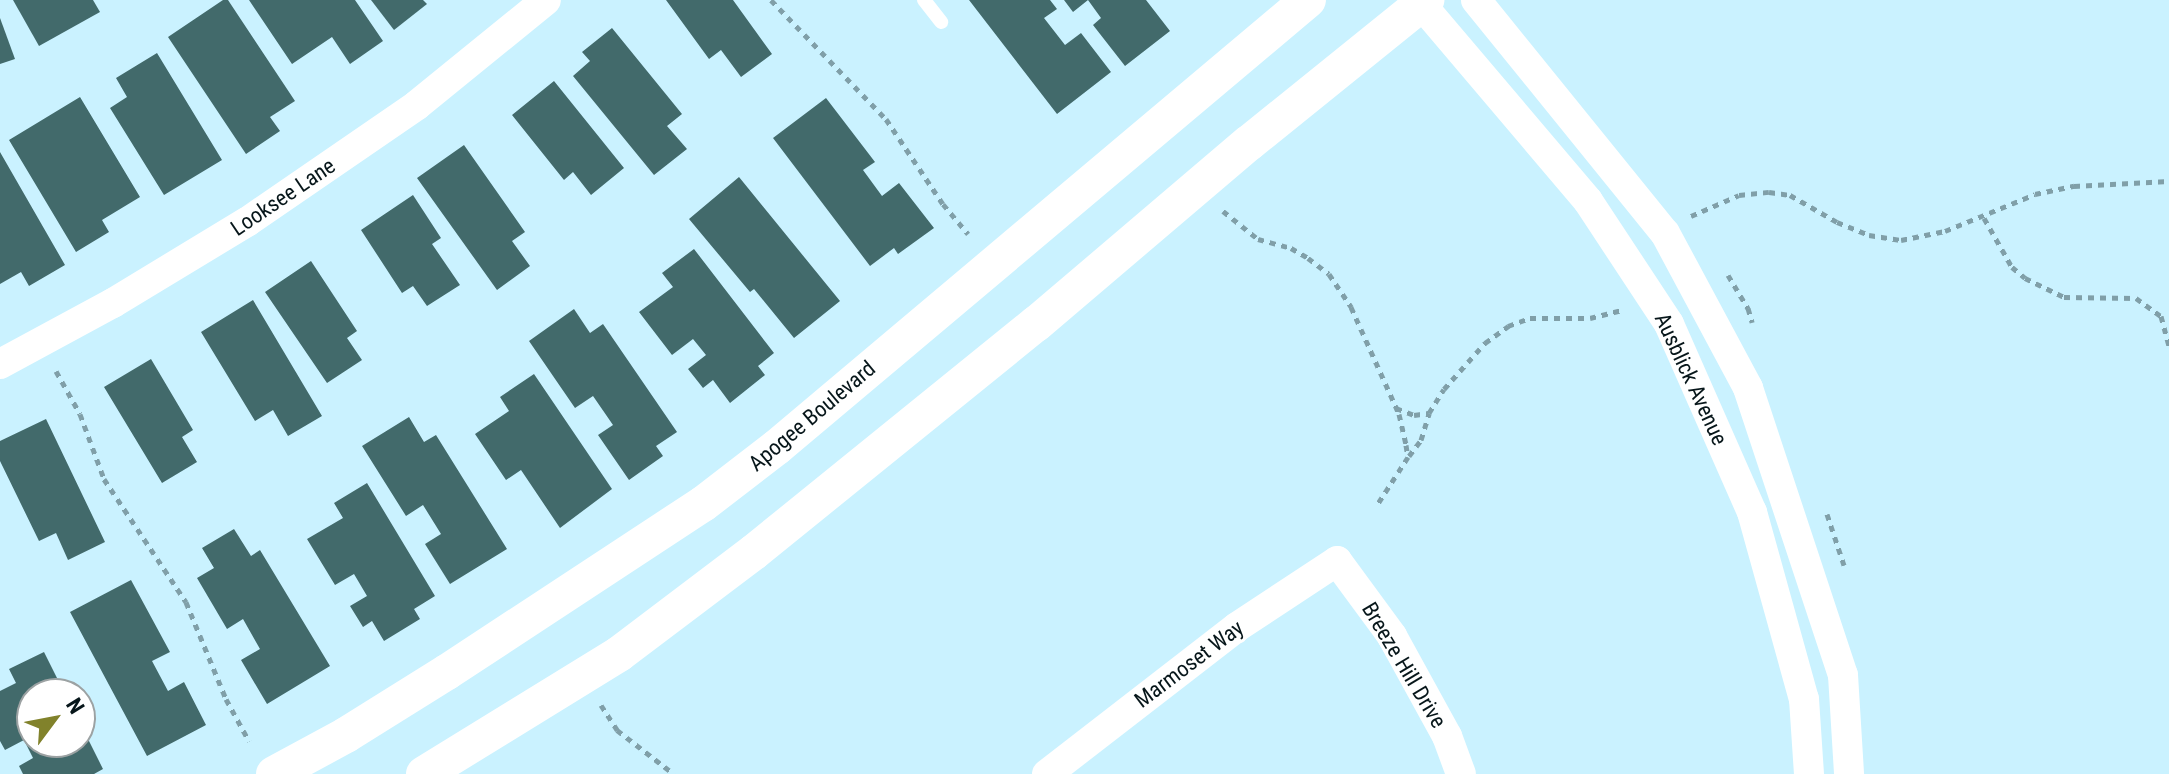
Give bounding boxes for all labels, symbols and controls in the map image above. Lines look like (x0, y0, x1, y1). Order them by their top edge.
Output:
street label: Looksee Lane (226, 152, 340, 242)
street label: Ausblick Avenue (1649, 309, 1733, 449)
street label: Apogee Boulevard (743, 355, 881, 477)
street label: Breeze Hill Drive (1356, 597, 1452, 733)
street label: Marmoset Way (1129, 615, 1249, 713)
north arrow (16, 678, 96, 758)
text: N (61, 694, 89, 718)

